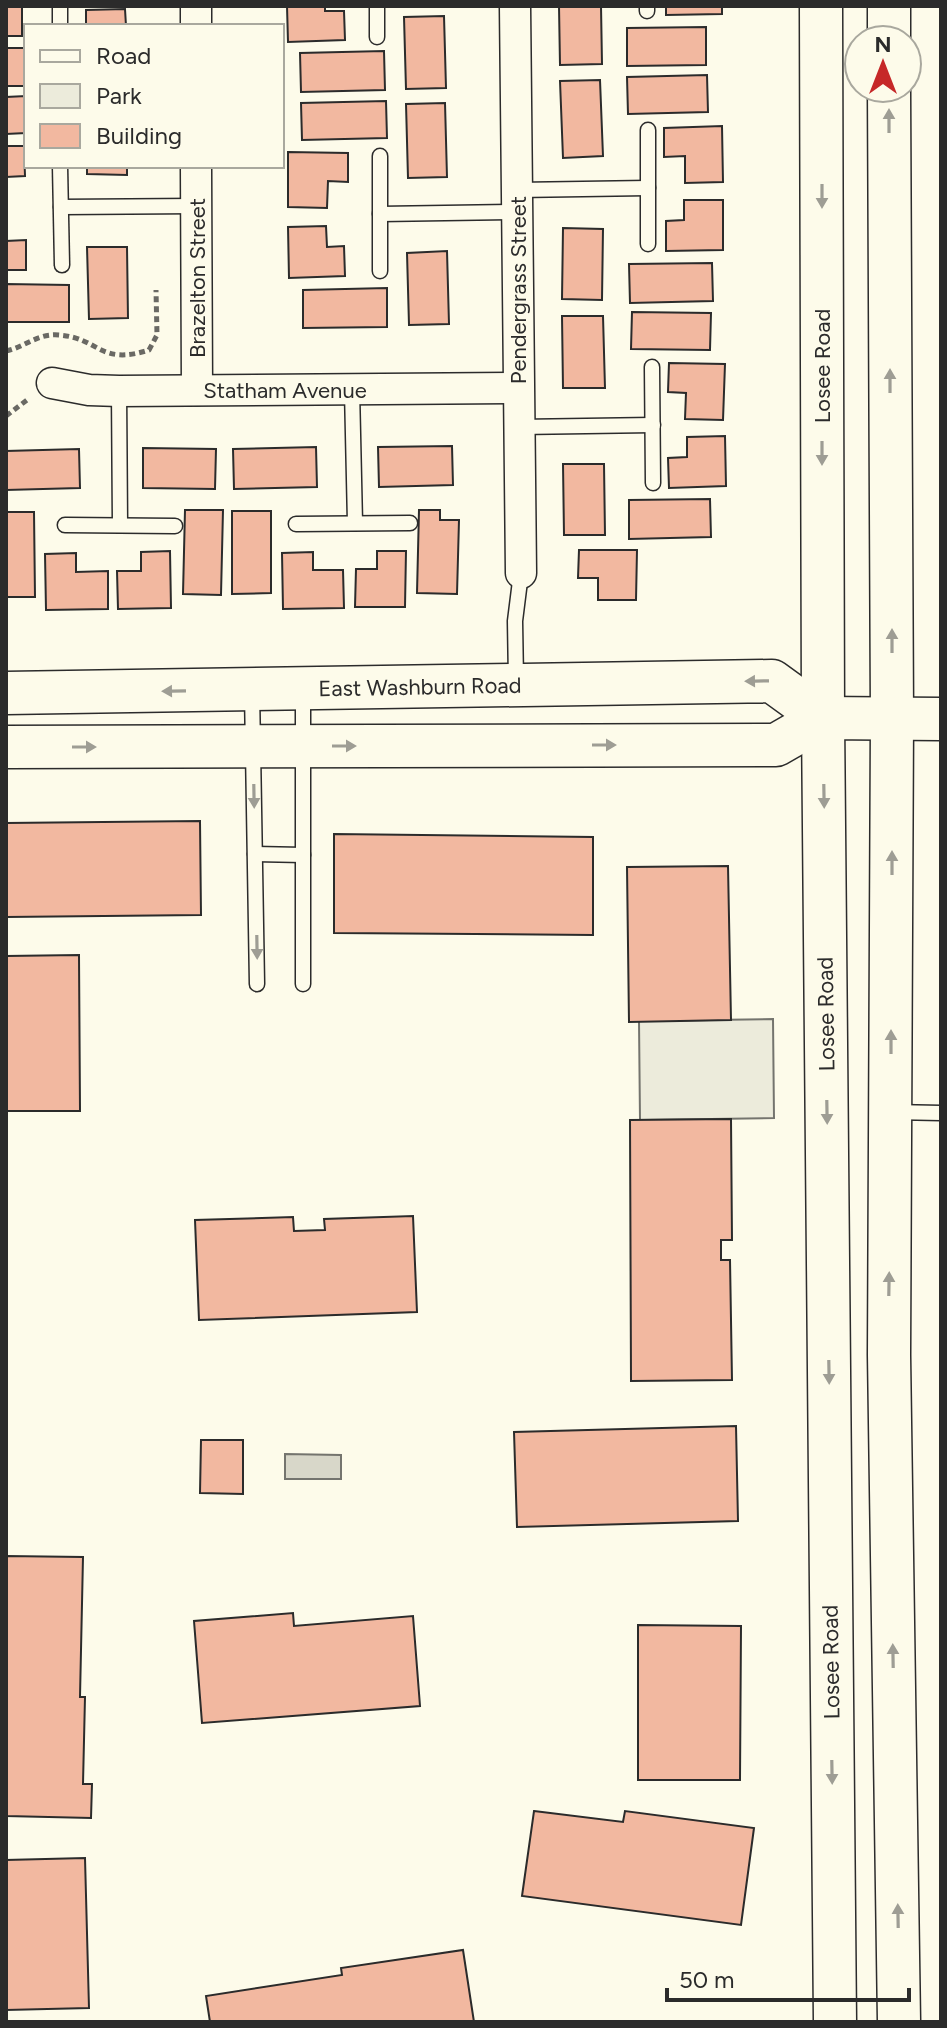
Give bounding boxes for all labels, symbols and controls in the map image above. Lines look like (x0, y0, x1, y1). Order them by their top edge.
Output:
legend (24, 24, 284, 168)
north arrow (843, 24, 923, 104)
text: N (874, 31, 892, 58)
text: Road (96, 41, 151, 70)
text: Park (96, 81, 142, 110)
one-way arrow (883, 108, 895, 133)
text: Building (96, 121, 182, 150)
one-way arrow (816, 184, 828, 209)
street label: Pendergrass Street (505, 196, 532, 384)
street label: Brazelton Street (184, 198, 211, 358)
street label: Losee Road (809, 309, 836, 423)
one-way arrow (884, 368, 897, 393)
street label: Statham Avenue (203, 377, 367, 404)
one-way arrow (816, 441, 828, 466)
one-way arrow (886, 628, 898, 653)
street label: East Washburn Road (318, 672, 522, 702)
one-way arrow (744, 675, 769, 688)
one-way arrow (161, 685, 186, 697)
one-way arrow (332, 739, 357, 752)
one-way arrow (592, 739, 617, 751)
one-way arrow (72, 741, 97, 753)
one-way arrow (248, 784, 260, 809)
one-way arrow (818, 784, 830, 809)
one-way arrow (886, 850, 898, 875)
one-way arrow (251, 935, 263, 960)
street label: Losee Road (812, 956, 840, 1072)
one-way arrow (885, 1029, 897, 1054)
one-way arrow (821, 1100, 833, 1125)
one-way arrow (883, 1271, 895, 1296)
one-way arrow (823, 1360, 835, 1385)
street label: Losee Road (817, 1604, 845, 1720)
one-way arrow (887, 1643, 900, 1668)
one-way arrow (826, 1760, 838, 1785)
one-way arrow (891, 1903, 904, 1928)
scale bar (667, 1952, 909, 2002)
text: 50 m (679, 1965, 735, 1994)

